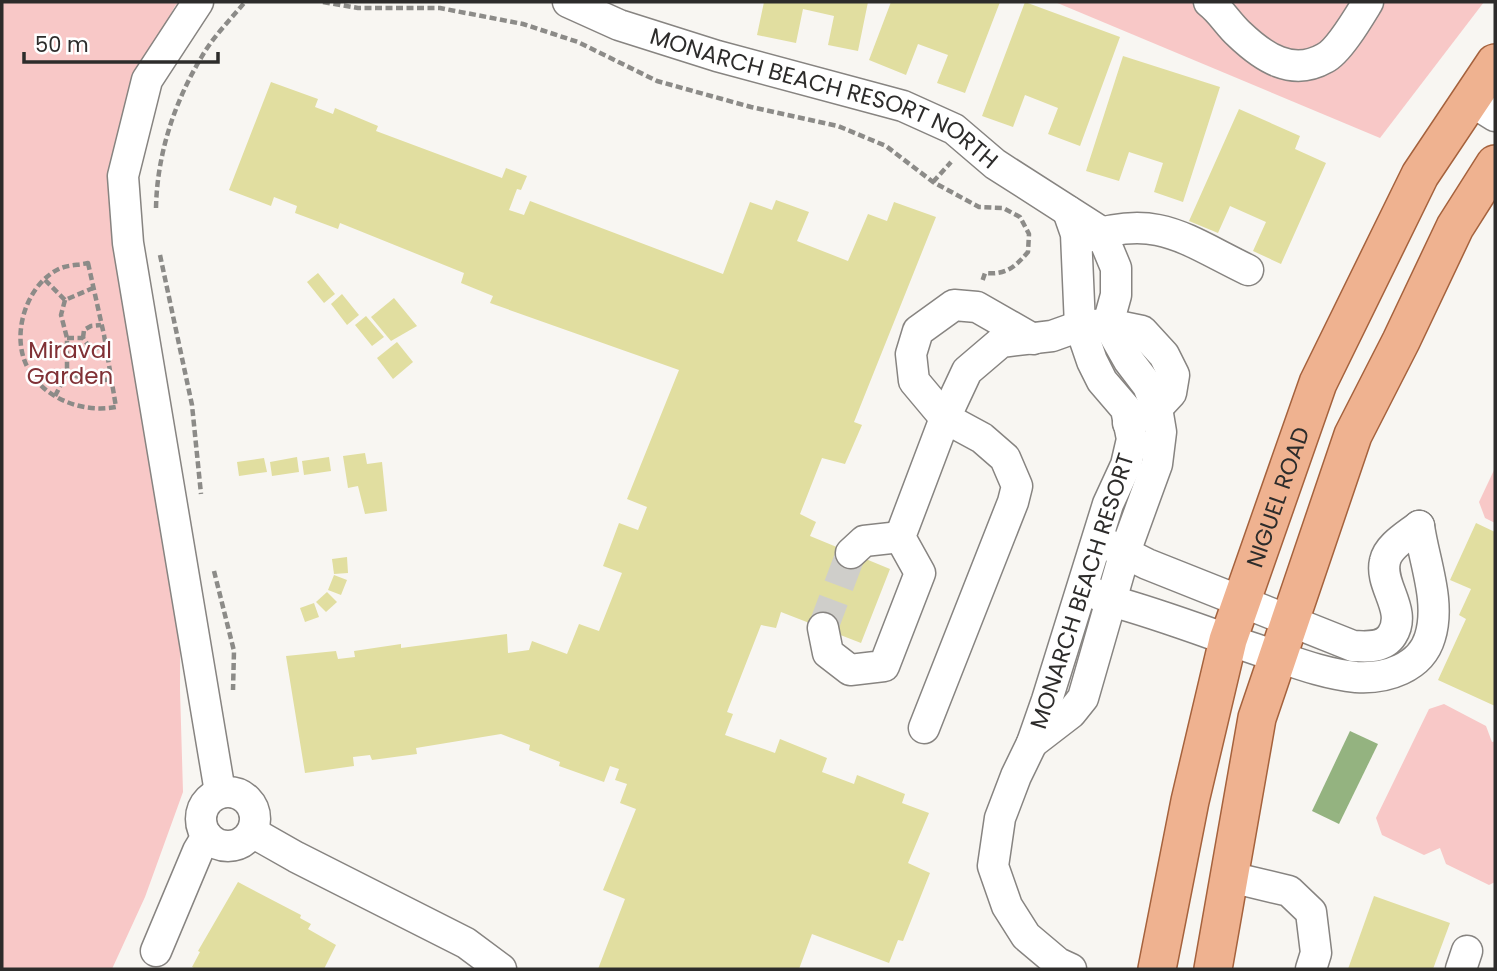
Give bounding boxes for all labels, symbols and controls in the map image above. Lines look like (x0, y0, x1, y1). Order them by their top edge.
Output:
street label: MONARCH BEACH RESORT NORTH (646, 20, 1005, 176)
scale bar (24, 21, 219, 65)
text: 50 m (35, 30, 89, 59)
park label: Miraval Garden (27, 334, 113, 392)
street label: NIGUEL ROAD (1239, 422, 1317, 572)
street label: MONARCH BEACH RESORT (1022, 449, 1142, 733)

